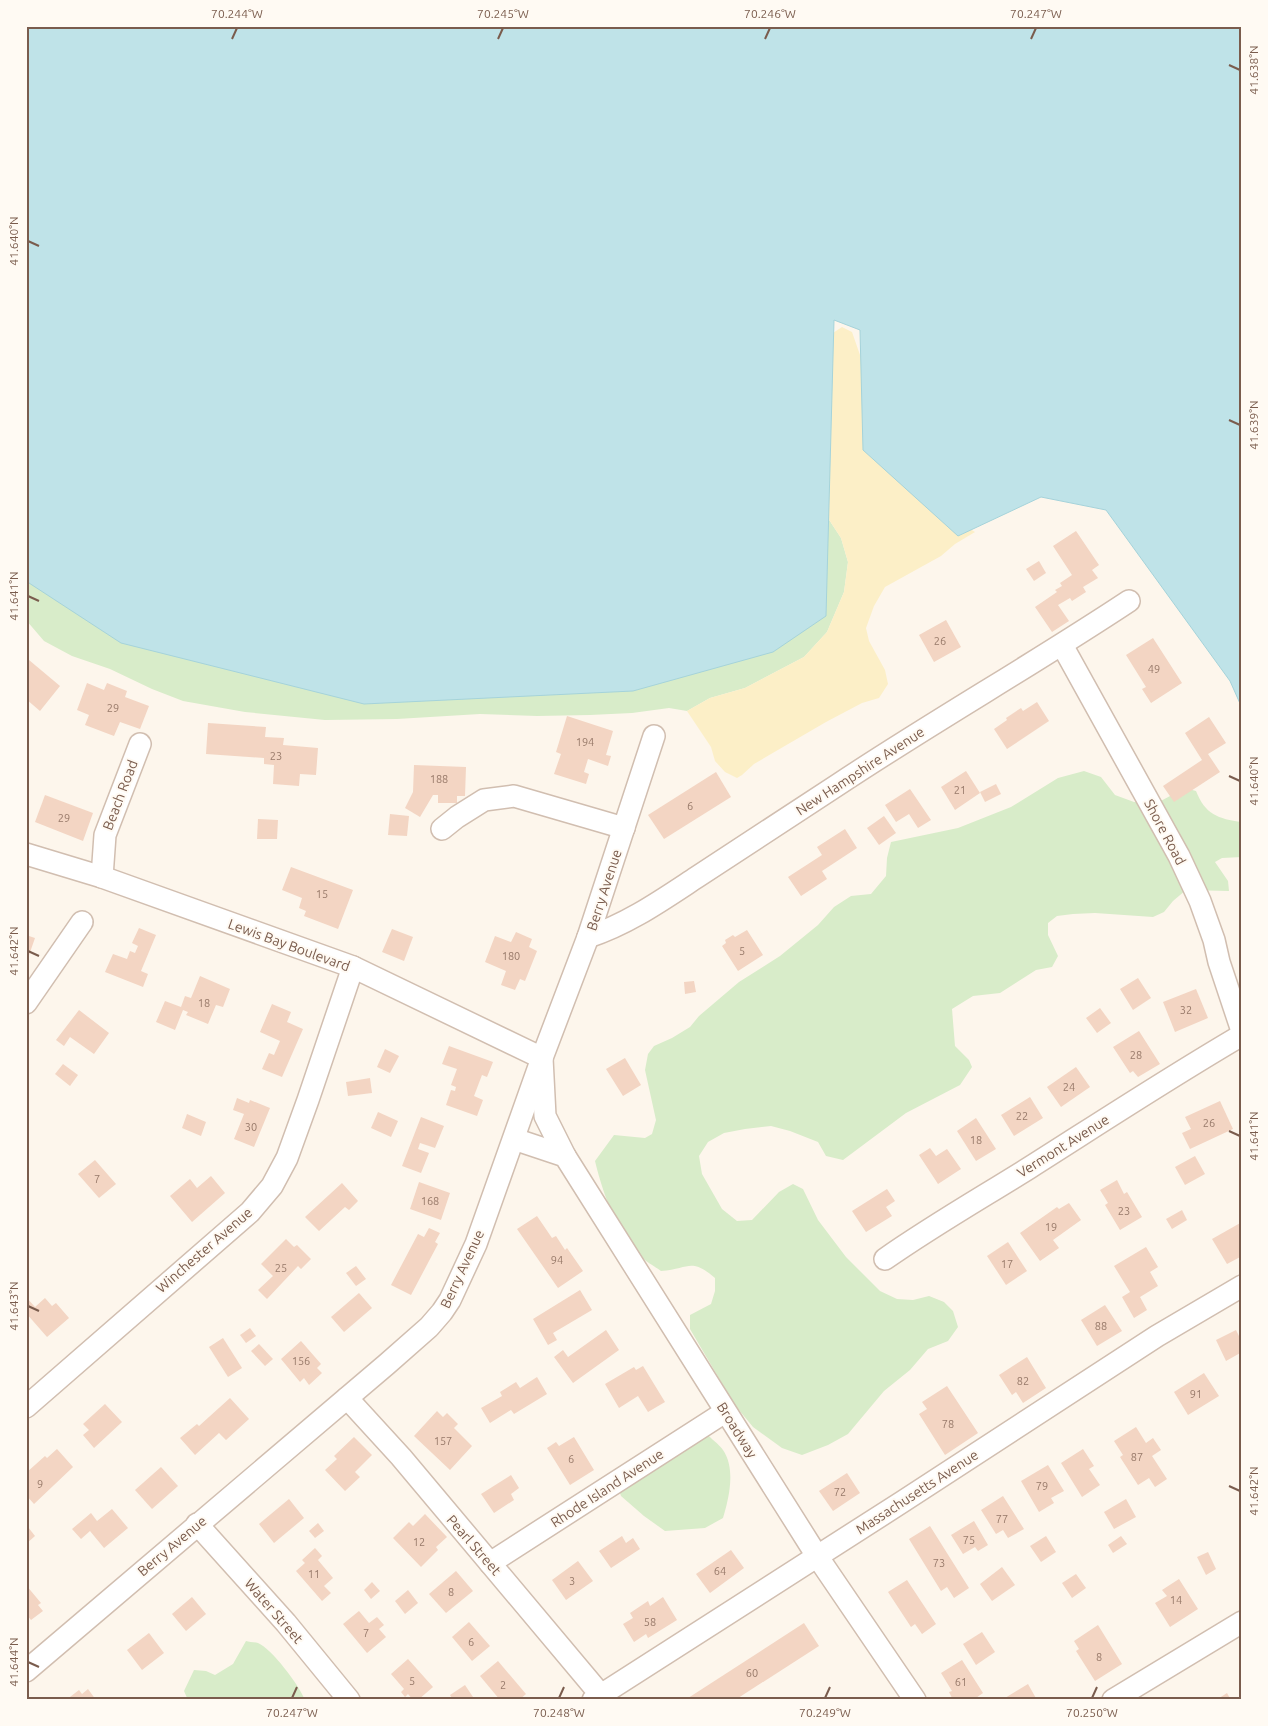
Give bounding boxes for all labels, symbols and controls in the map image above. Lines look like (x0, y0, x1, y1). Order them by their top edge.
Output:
text: 70.244°W (211, 7, 263, 20)
text: 70.245°W (477, 7, 529, 20)
text: 70.246°W (744, 7, 796, 20)
text: 70.247°W (1010, 7, 1062, 20)
text: 41.638°N (1247, 45, 1260, 95)
text: 41.640°N (7, 216, 20, 266)
text: 41.639°N (1247, 400, 1260, 450)
text: 41.641°N (7, 571, 20, 621)
house number: 26 (934, 635, 946, 647)
house number: 49 (1148, 663, 1160, 675)
house number: 29 (107, 702, 119, 714)
street label: New Hampshire Avenue (793, 723, 927, 819)
house number: 194 (576, 736, 594, 748)
house number: 23 (270, 750, 282, 762)
text: 41.640°N (1247, 756, 1260, 806)
street label: Beach Road (99, 758, 141, 832)
house number: 188 (430, 773, 448, 785)
house number: 21 (954, 784, 966, 796)
street label: Shore Road (1141, 796, 1189, 868)
house number: 6 (687, 800, 693, 812)
house number: 29 (58, 812, 70, 824)
street label: Berry Avenue (583, 847, 625, 933)
house number: 15 (316, 888, 328, 900)
street label: Lewis Bay Boulevard (226, 916, 352, 974)
text: 41.642°N (7, 926, 20, 976)
house number: 5 (739, 945, 745, 957)
house number: 180 (502, 950, 520, 962)
house number: 18 (198, 997, 210, 1009)
house number: 32 (1180, 1004, 1192, 1016)
house number: 28 (1130, 1049, 1142, 1061)
house number: 24 (1063, 1081, 1075, 1093)
house number: 22 (1016, 1110, 1028, 1122)
street label: Vermont Avenue (1014, 1111, 1112, 1181)
text: 41.641°N (1247, 1111, 1260, 1161)
house number: 26 (1203, 1117, 1215, 1129)
house number: 30 (245, 1121, 257, 1133)
house number: 18 (970, 1134, 982, 1146)
house number: 7 (94, 1173, 100, 1185)
house number: 168 (421, 1195, 439, 1207)
street label: Winchester Avenue (153, 1204, 255, 1296)
house number: 23 (1118, 1205, 1130, 1217)
house number: 19 (1045, 1221, 1057, 1233)
street label: Berry Avenue (437, 1227, 487, 1311)
house number: 94 (551, 1254, 563, 1266)
house number: 17 (1001, 1258, 1013, 1270)
house number: 25 (275, 1262, 287, 1274)
text: 41.643°N (7, 1281, 20, 1331)
house number: 88 (1095, 1320, 1107, 1332)
house number: 156 (292, 1355, 310, 1367)
house number: 82 (1017, 1375, 1029, 1387)
house number: 91 (1190, 1388, 1202, 1400)
street label: Broadway (714, 1399, 760, 1461)
house number: 78 (942, 1418, 954, 1430)
house number: 157 (434, 1435, 452, 1447)
street label: Rhode Island Avenue (548, 1446, 666, 1530)
street label: Massachusetts Avenue (853, 1446, 981, 1538)
house number: 87 (1131, 1451, 1143, 1463)
house number: 6 (568, 1453, 574, 1465)
text: 41.642°N (1247, 1466, 1260, 1516)
house number: 9 (37, 1478, 43, 1490)
house number: 79 (1036, 1480, 1048, 1492)
house number: 72 (834, 1486, 846, 1498)
street label: Pearl Street (444, 1512, 505, 1579)
street label: Berry Avenue (134, 1513, 210, 1579)
house number: 77 (996, 1513, 1008, 1525)
house number: 75 (963, 1534, 975, 1546)
house number: 12 (413, 1536, 425, 1548)
house number: 73 (933, 1557, 945, 1569)
house number: 64 (714, 1565, 726, 1577)
house number: 11 (308, 1568, 320, 1580)
street label: Water Street (241, 1575, 307, 1647)
house number: 3 (569, 1575, 575, 1587)
house number: 8 (448, 1586, 454, 1598)
house number: 14 (1170, 1594, 1182, 1606)
house number: 58 (644, 1616, 656, 1628)
house number: 7 (363, 1627, 369, 1639)
house number: 6 (468, 1636, 474, 1648)
text: 41.644°N (7, 1637, 20, 1687)
house number: 8 (1096, 1651, 1102, 1663)
house number: 60 (746, 1667, 758, 1679)
house number: 5 (409, 1675, 415, 1687)
house number: 61 (955, 1676, 967, 1688)
house number: 2 (500, 1679, 506, 1691)
text: 70.247°W (266, 1706, 318, 1719)
text: 70.248°W (533, 1706, 585, 1719)
text: 70.249°W (799, 1706, 851, 1719)
text: 70.250°W (1066, 1706, 1118, 1719)

